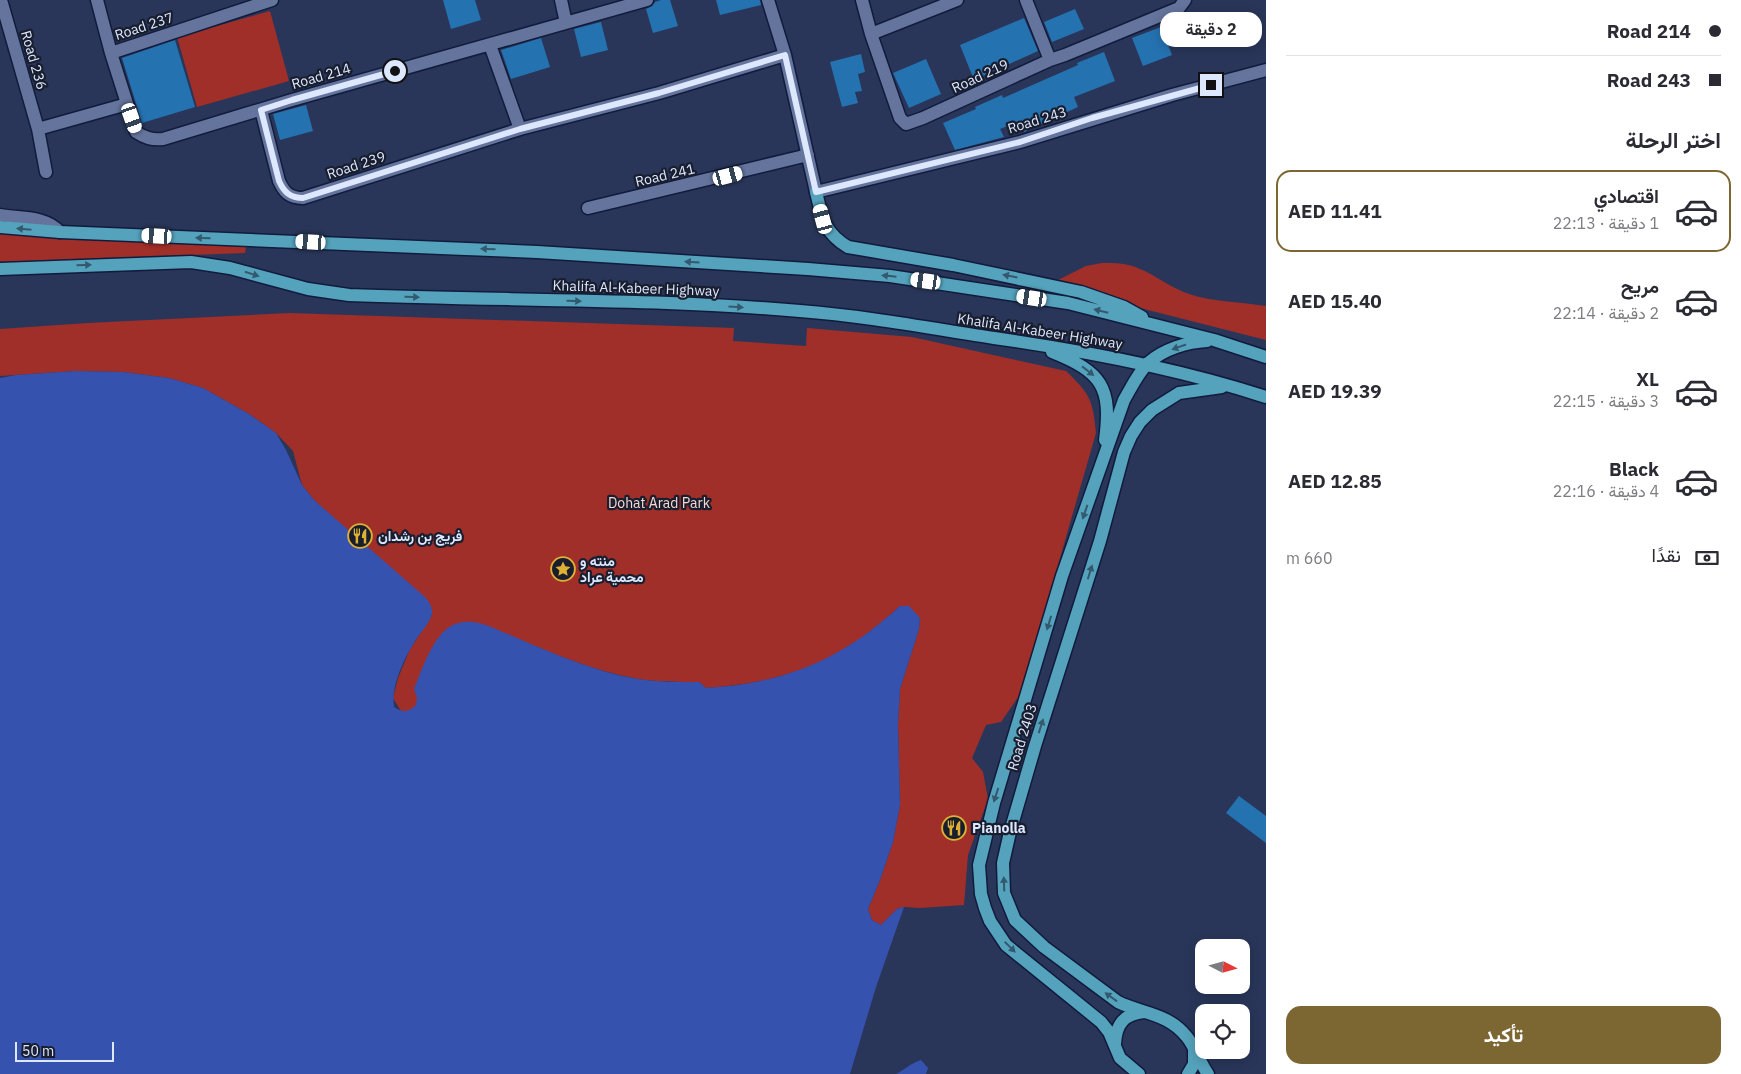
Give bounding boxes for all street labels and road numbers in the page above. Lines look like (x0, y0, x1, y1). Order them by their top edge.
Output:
street label: Road 237 (112, 8, 176, 44)
street label: Road 236 (17, 28, 51, 92)
street label: Road 219 (949, 55, 1011, 97)
street label: Road 214 (289, 59, 353, 93)
street label: Road 243 (1005, 103, 1069, 137)
street label: Road 239 (324, 147, 388, 183)
street label: Road 241 (633, 159, 697, 191)
street label: Khalifa Al-Kabeer Highway (552, 276, 720, 300)
street label: Khalifa Al-Kabeer Highway (956, 309, 1124, 353)
street label: Road 2403 (1003, 701, 1041, 773)

